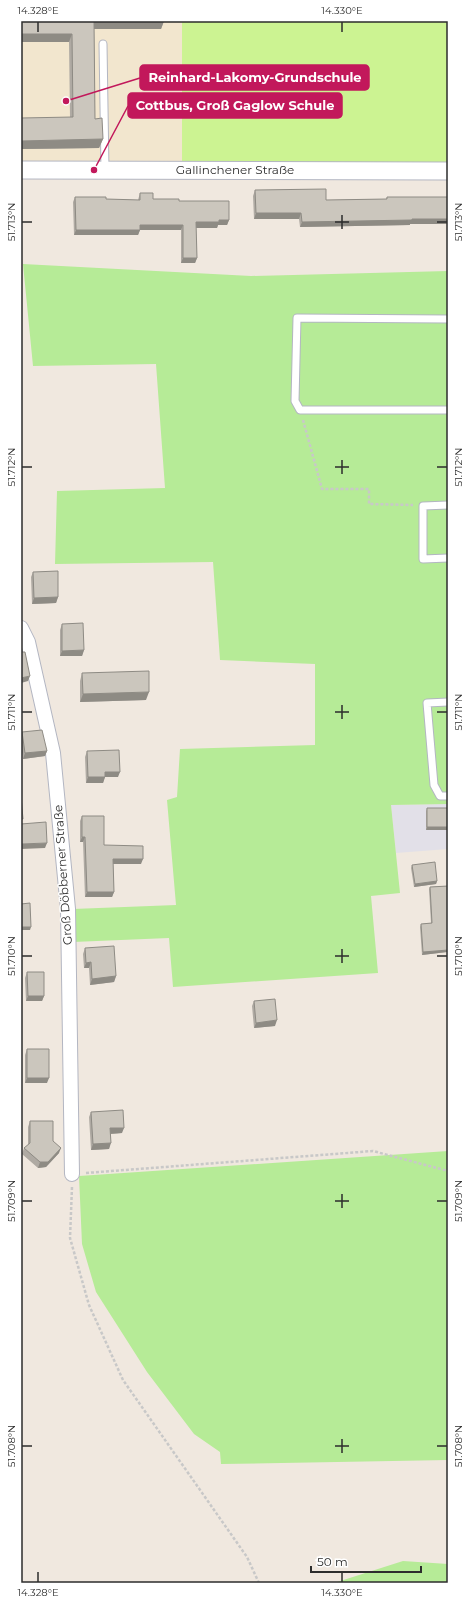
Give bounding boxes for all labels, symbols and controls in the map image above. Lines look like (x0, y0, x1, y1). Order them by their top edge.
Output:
text: 14.328°E (17, 4, 59, 17)
text: 14.330°E (321, 4, 363, 17)
callout: Reinhard-Lakomy-Grundschule (140, 65, 369, 90)
text: Reinhard-Lakomy-Grundschule (148, 69, 362, 85)
callout: Cottbus, Groß Gaglow Schule (128, 93, 342, 118)
text: Cottbus, Groß Gaglow Schule (136, 97, 334, 113)
street label: Gallinchener Straße (176, 162, 294, 177)
text: 51.713°N (5, 203, 18, 241)
text: 51.713°N (452, 203, 465, 241)
text: 51.712°N (5, 448, 18, 486)
text: 51.712°N (452, 448, 465, 486)
text: 51.711°N (5, 694, 18, 730)
text: 51.711°N (452, 694, 465, 730)
street label: Groß Döbberner Straße (50, 804, 75, 946)
text: 51.710°N (5, 936, 18, 976)
text: 51.710°N (452, 936, 465, 976)
text: 51.709°N (5, 1180, 18, 1222)
text: 51.709°N (452, 1180, 465, 1222)
text: 51.708°N (5, 1425, 18, 1467)
text: 51.708°N (452, 1425, 465, 1467)
scale bar (311, 1548, 421, 1574)
text: 50 m (317, 1554, 348, 1569)
text: 14.328°E (17, 1586, 59, 1599)
text: 14.330°E (321, 1586, 363, 1599)

